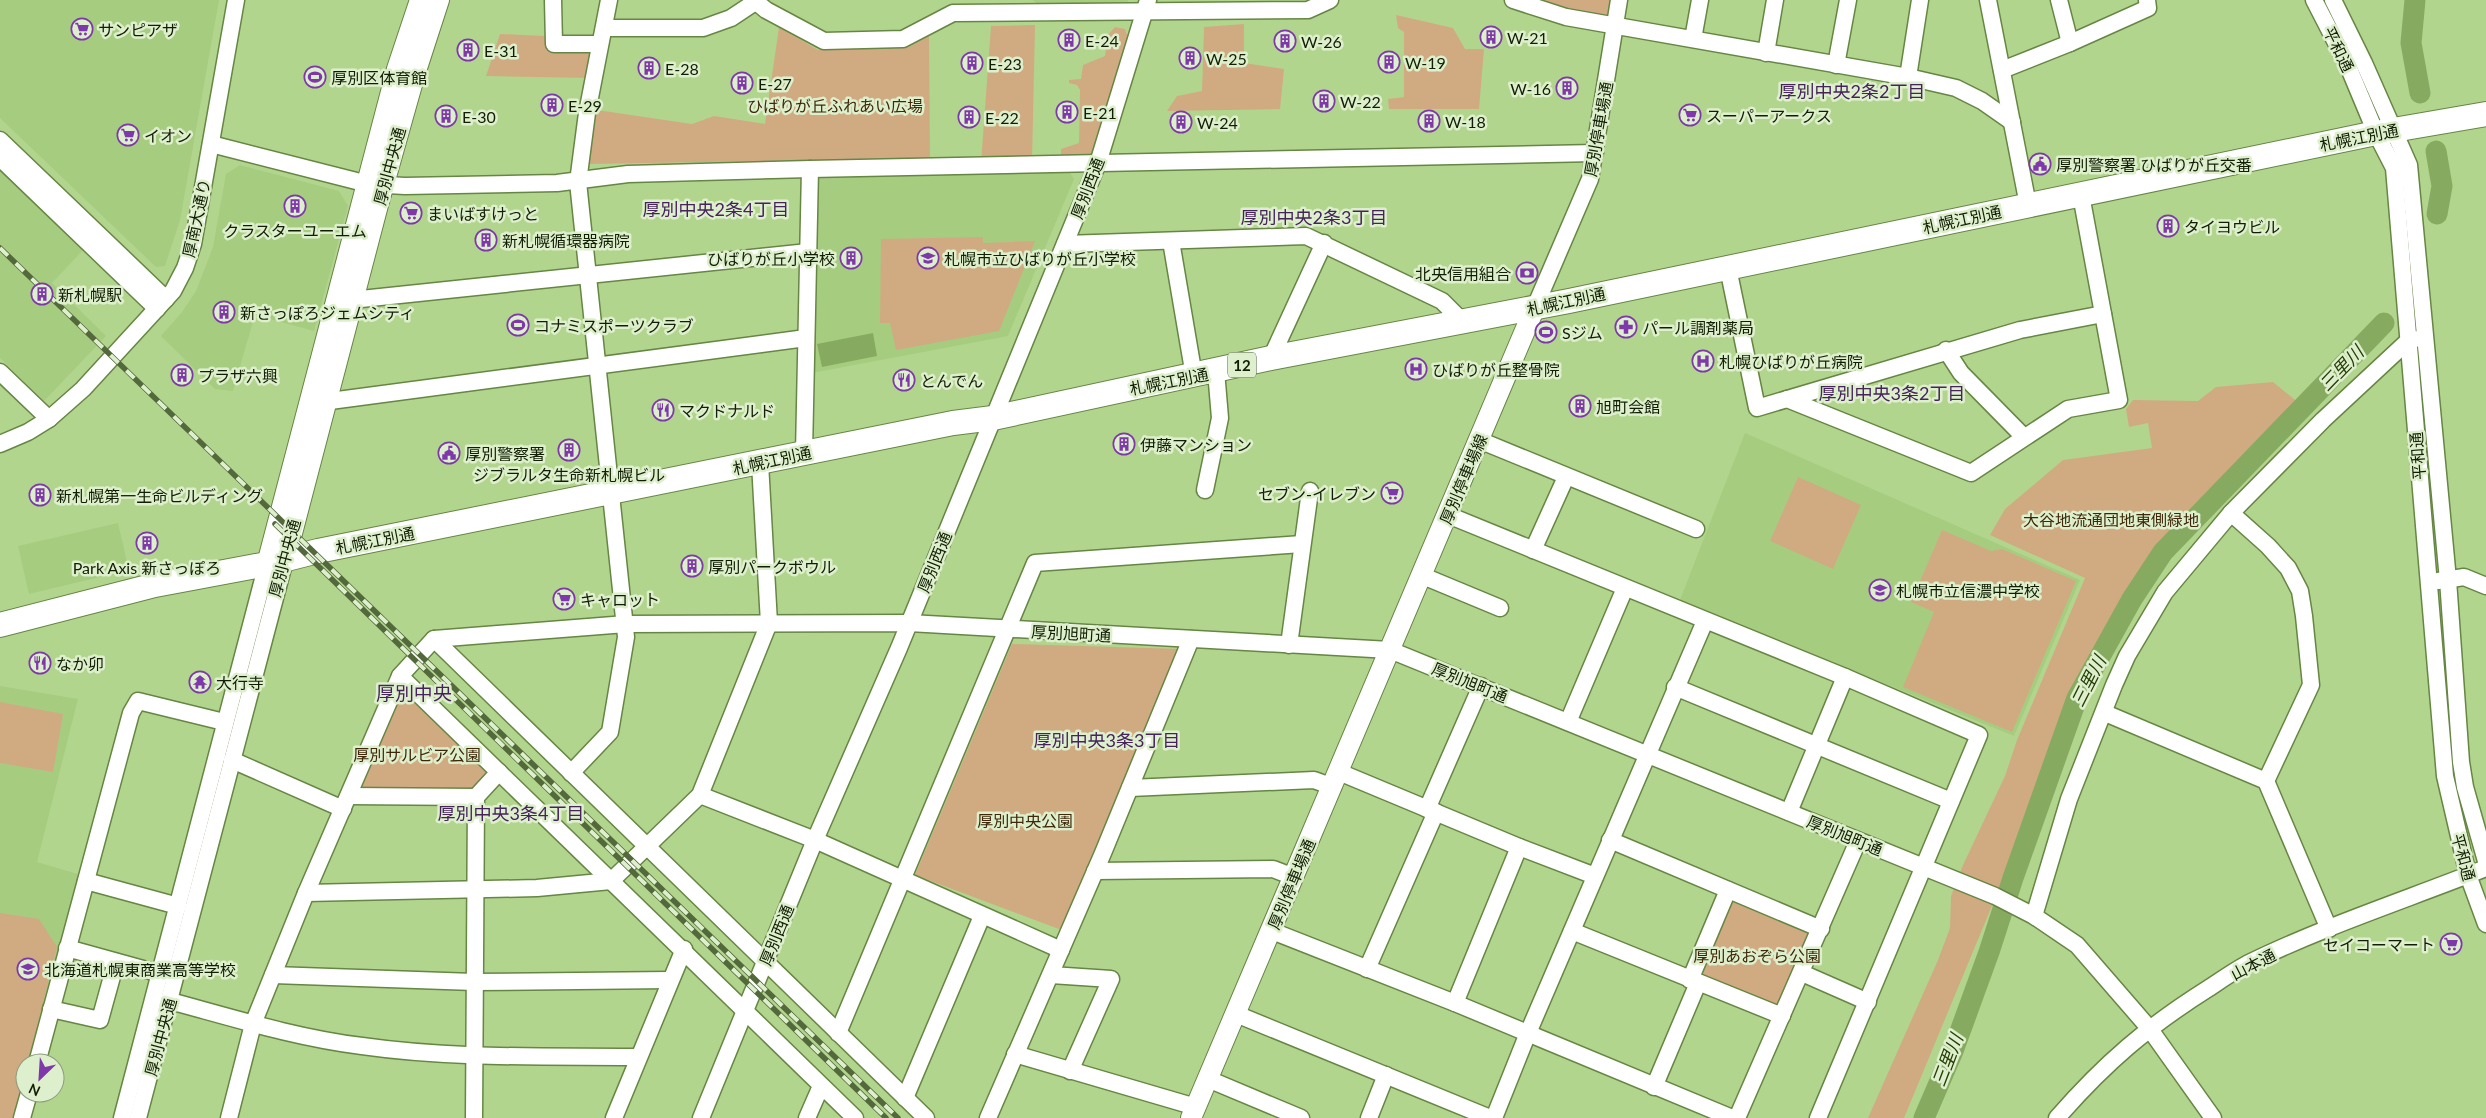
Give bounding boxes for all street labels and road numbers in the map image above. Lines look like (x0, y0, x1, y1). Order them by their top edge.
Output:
street label: 平和通 (2320, 23, 2358, 75)
street label: 厚別停車場通 (1580, 80, 1616, 178)
street label: 札幌江別通 (2318, 120, 2400, 154)
street label: 厚別中央通 (369, 125, 409, 207)
street label: 厚別西通 (1067, 155, 1107, 221)
street label: 厚南大通り (178, 177, 214, 259)
street label: 札幌江別通 (1921, 201, 2003, 237)
street label: 札幌江別通 (1525, 283, 1607, 319)
road number: 12 (1228, 352, 1256, 378)
street label: 札幌江別通 (1128, 364, 1210, 398)
street label: 厚別停車場線 (1435, 431, 1491, 527)
street label: 平和通 (2406, 431, 2428, 481)
street label: 札幌江別通 (731, 442, 813, 478)
street label: 厚別中央通 (264, 517, 304, 599)
street label: 札幌江別通 (334, 523, 416, 557)
street label: 厚別西通 (913, 529, 955, 595)
street label: 厚別旭町通 (1031, 621, 1111, 645)
street label: 厚別旭町通 (1429, 658, 1511, 706)
street label: 厚別旭町通 (1804, 811, 1886, 859)
street label: 平和通 (2449, 831, 2479, 883)
street label: 厚別停車場通 (1263, 836, 1319, 932)
street label: 厚別西通 (755, 902, 797, 968)
street label: 山本通 (2227, 945, 2279, 983)
street label: 厚別中央通 (140, 996, 180, 1078)

